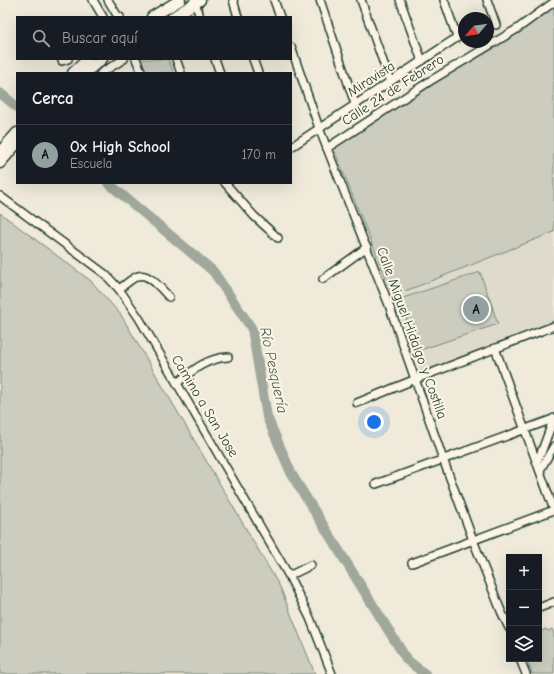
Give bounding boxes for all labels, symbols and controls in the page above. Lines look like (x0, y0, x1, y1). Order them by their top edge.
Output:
north arrow (458, 12, 494, 48)
search box (16, 16, 292, 60)
icon: search (30, 27, 52, 49)
text: Buscar aquí (62, 29, 138, 47)
street label: Calle 24 de Febrero (339, 51, 447, 129)
street label: Miravista (344, 57, 398, 101)
text: Cerca (32, 89, 74, 108)
text: Ox High School (70, 138, 170, 156)
text: A (41, 147, 49, 162)
text: 170 m (242, 147, 276, 162)
text: Escuela (70, 156, 112, 171)
street label: Calle Miguel Hidalgo y Costilla (373, 245, 451, 421)
pin: A (463, 294, 489, 324)
water label: Río Pesquería (256, 325, 292, 415)
street label: Camino a San Jose (168, 352, 242, 460)
your location (364, 412, 384, 432)
map controls (506, 554, 542, 662)
button: + (506, 554, 542, 590)
button: − (506, 590, 542, 626)
button: layers (506, 626, 542, 662)

